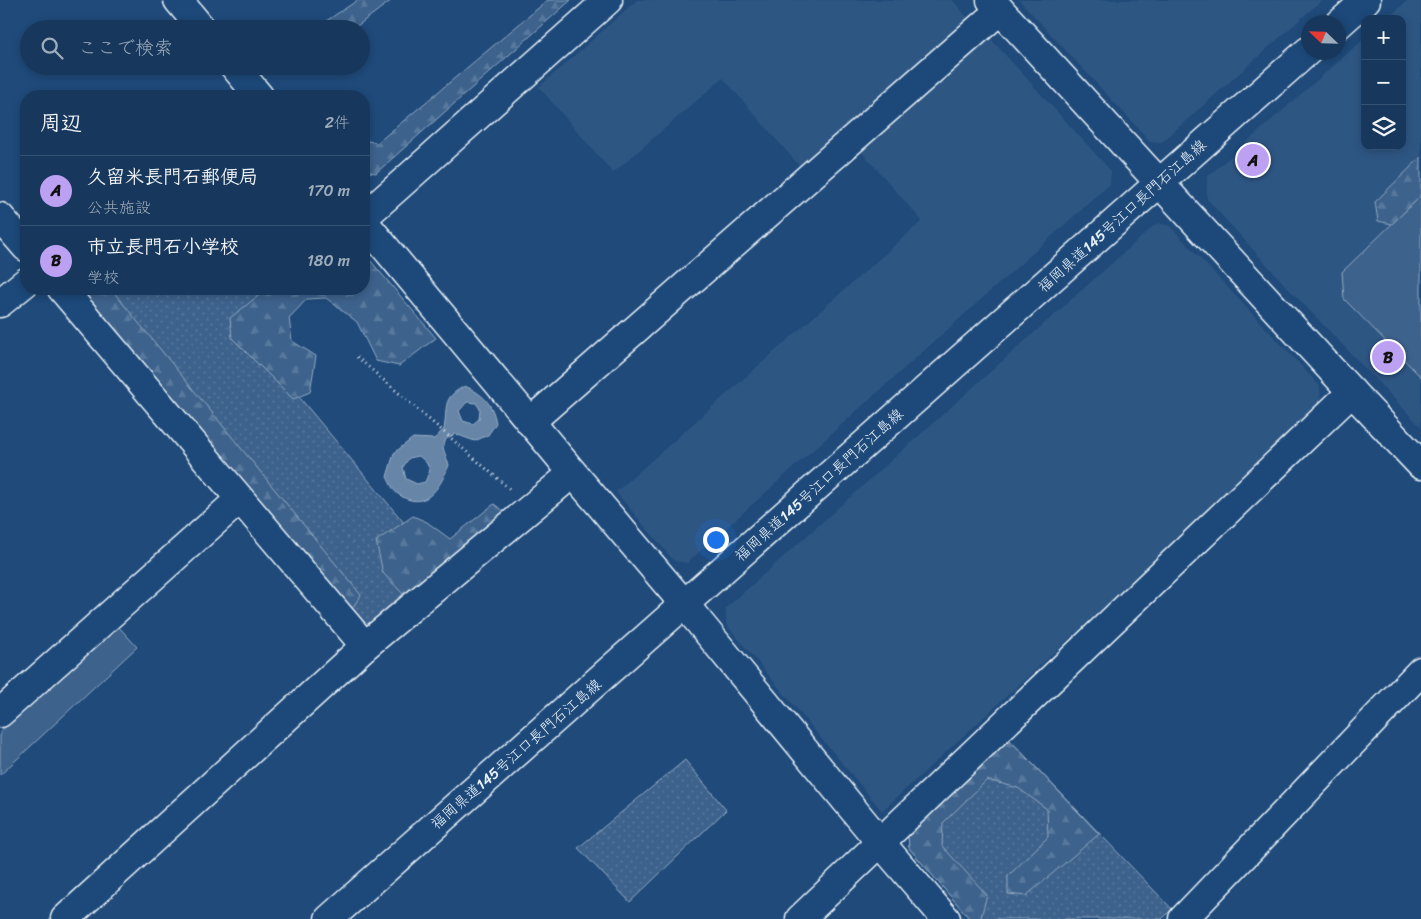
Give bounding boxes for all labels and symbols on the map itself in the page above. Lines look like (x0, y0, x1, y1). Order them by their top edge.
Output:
north arrow (1301, 15, 1346, 60)
street label: 福岡県道145号江口長門石江島線 (1032, 133, 1212, 299)
pin: A (1237, 141, 1269, 179)
pin: B (1372, 338, 1404, 376)
street label: 福岡県道145号江口長門石江島線 (729, 402, 909, 568)
your location (703, 527, 729, 553)
street label: 福岡県道145号江口長門石江島線 (424, 672, 608, 836)

